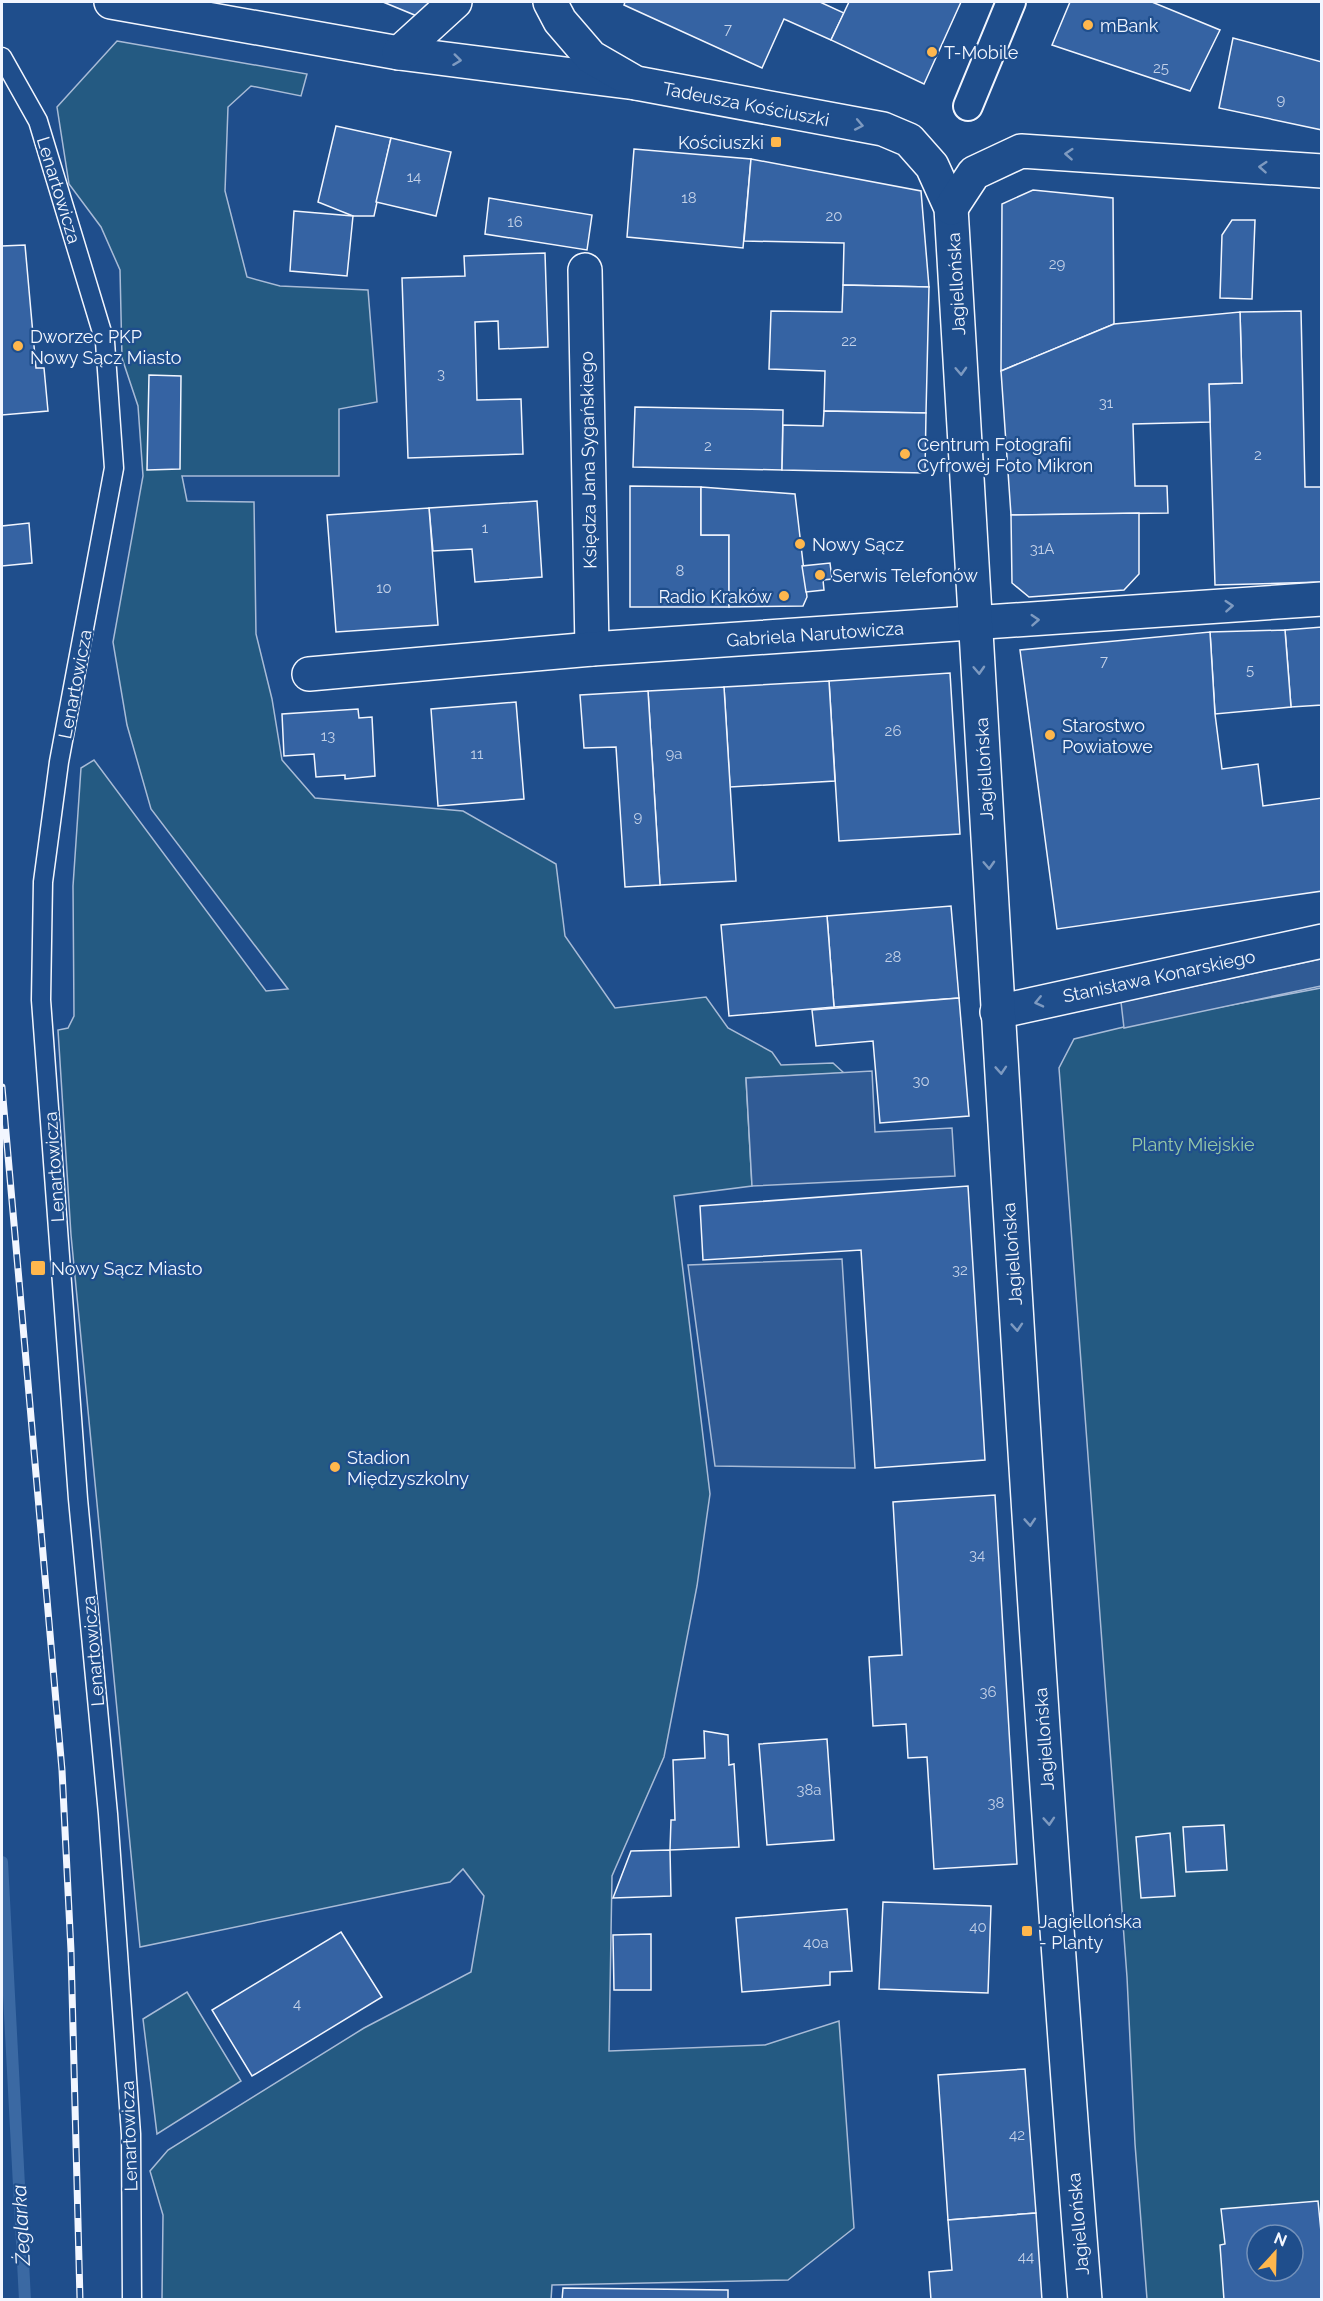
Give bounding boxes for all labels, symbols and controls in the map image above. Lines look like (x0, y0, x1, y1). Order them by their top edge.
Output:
place label: mBank (1100, 15, 1159, 36)
marker: mBank (1081, 18, 1095, 32)
house number: 7 (724, 20, 732, 38)
place label: T-Mobile (944, 42, 1019, 63)
marker: T-Mobile (925, 45, 939, 59)
one-way arrow (453, 53, 462, 66)
house number: 25 (1153, 59, 1169, 77)
street label: Tadeusza Kościuszki (661, 78, 831, 130)
house number: 9 (1277, 91, 1286, 109)
one-way arrow (854, 118, 863, 130)
place label: Kościuszki (678, 132, 764, 153)
street label: Lenartowicza (33, 134, 85, 246)
marker: Kościuszki (769, 135, 783, 149)
one-way arrow (1064, 148, 1073, 161)
one-way arrow (1259, 160, 1268, 173)
house number: 14 (407, 168, 421, 186)
house number: 18 (681, 189, 697, 207)
house number: 20 (826, 207, 843, 225)
house number: 16 (507, 213, 523, 231)
street label: Jagiellońska (943, 232, 969, 336)
house number: 29 (1049, 255, 1066, 273)
place label: Dworzec PKP Nowy Sącz Miasto (30, 326, 182, 368)
house number: 22 (841, 332, 857, 350)
marker: Dworzec PKP Nowy Sącz Miasto (11, 339, 25, 353)
street label: Księdza Jana Sygańskiego (576, 351, 600, 569)
house number: 3 (437, 365, 445, 383)
one-way arrow (954, 366, 967, 375)
house number: 31 (1099, 394, 1114, 412)
place label: Centrum Fotografii Cyfrowej Foto Mikron (917, 434, 1093, 476)
house number: 2 (704, 437, 712, 455)
house number: 2 (1254, 446, 1262, 464)
marker: Centrum Fotografii Cyfrowej Foto Mikron (898, 447, 912, 461)
house number: 1 (482, 519, 489, 537)
place label: Nowy Sącz (812, 534, 904, 555)
marker: Nowy Sącz (793, 537, 807, 551)
house number: 31A (1030, 540, 1054, 558)
house number: 8 (676, 562, 685, 580)
place label: Serwis Telefonów (832, 565, 978, 586)
marker: Serwis Telefonów (813, 568, 827, 582)
house number: 10 (376, 579, 392, 597)
place label: Radio Kraków (658, 586, 772, 607)
marker: Radio Kraków (777, 589, 791, 603)
one-way arrow (1225, 599, 1234, 612)
one-way arrow (1030, 614, 1039, 627)
street label: Gabriela Narutowicza (726, 617, 904, 651)
street label: Lenartowicza (54, 628, 96, 740)
house number: 7 (1100, 652, 1108, 670)
house number: 5 (1246, 661, 1254, 679)
one-way arrow (972, 666, 985, 675)
place label: Starostwo Powiatowe (1062, 715, 1153, 757)
street label: Jagiellońska (971, 717, 997, 821)
house number: 26 (885, 722, 901, 740)
house number: 13 (321, 727, 335, 745)
marker: Starostwo Powiatowe (1043, 728, 1057, 742)
house number: 11 (471, 745, 484, 763)
house number: 9a (666, 745, 682, 763)
house number: 9 (634, 808, 643, 826)
one-way arrow (982, 860, 995, 869)
street label: Stanisława Konarskiego (1061, 945, 1257, 1007)
house number: 28 (885, 948, 901, 966)
one-way arrow (1034, 995, 1044, 1008)
one-way arrow (994, 1066, 1007, 1075)
house number: 30 (912, 1072, 930, 1090)
street label: Lenartowicza (40, 1111, 68, 1223)
park label: Planty Miejskie (1131, 1134, 1255, 1155)
street label: Jagiellońska (998, 1202, 1026, 1306)
place label: Nowy Sącz Miasto (51, 1258, 203, 1279)
marker: Nowy Sącz Miasto (29, 1259, 47, 1277)
house number: 32 (952, 1261, 968, 1279)
one-way arrow (1010, 1323, 1023, 1332)
place label: Stadion Międzyszkolny (347, 1447, 469, 1489)
marker: Stadion Międzyszkolny (328, 1460, 342, 1474)
one-way arrow (1023, 1518, 1036, 1527)
house number: 34 (969, 1546, 985, 1564)
street label: Lenartowicza (78, 1595, 108, 1707)
house number: 36 (979, 1683, 997, 1701)
street label: Jagiellońska (1030, 1687, 1058, 1791)
house number: 38a (796, 1781, 822, 1799)
house number: 38 (988, 1794, 1005, 1812)
one-way arrow (1042, 1817, 1055, 1826)
place label: Jagiellońska - Planty (1039, 1911, 1142, 1953)
house number: 40 (969, 1918, 987, 1936)
marker: Jagiellońska - Planty (1020, 1924, 1034, 1938)
house number: 40a (803, 1934, 829, 1952)
house number: 4 (293, 1995, 301, 2013)
street label: Lenartowicza (117, 2080, 141, 2192)
house number: 42 (1009, 2126, 1025, 2144)
street label: Jagiellońska (1063, 2172, 1093, 2276)
water label: Żeglarka (7, 2184, 35, 2267)
north arrow (1245, 2223, 1305, 2283)
text: N (1271, 2228, 1290, 2251)
house number: 44 (1018, 2248, 1034, 2266)

